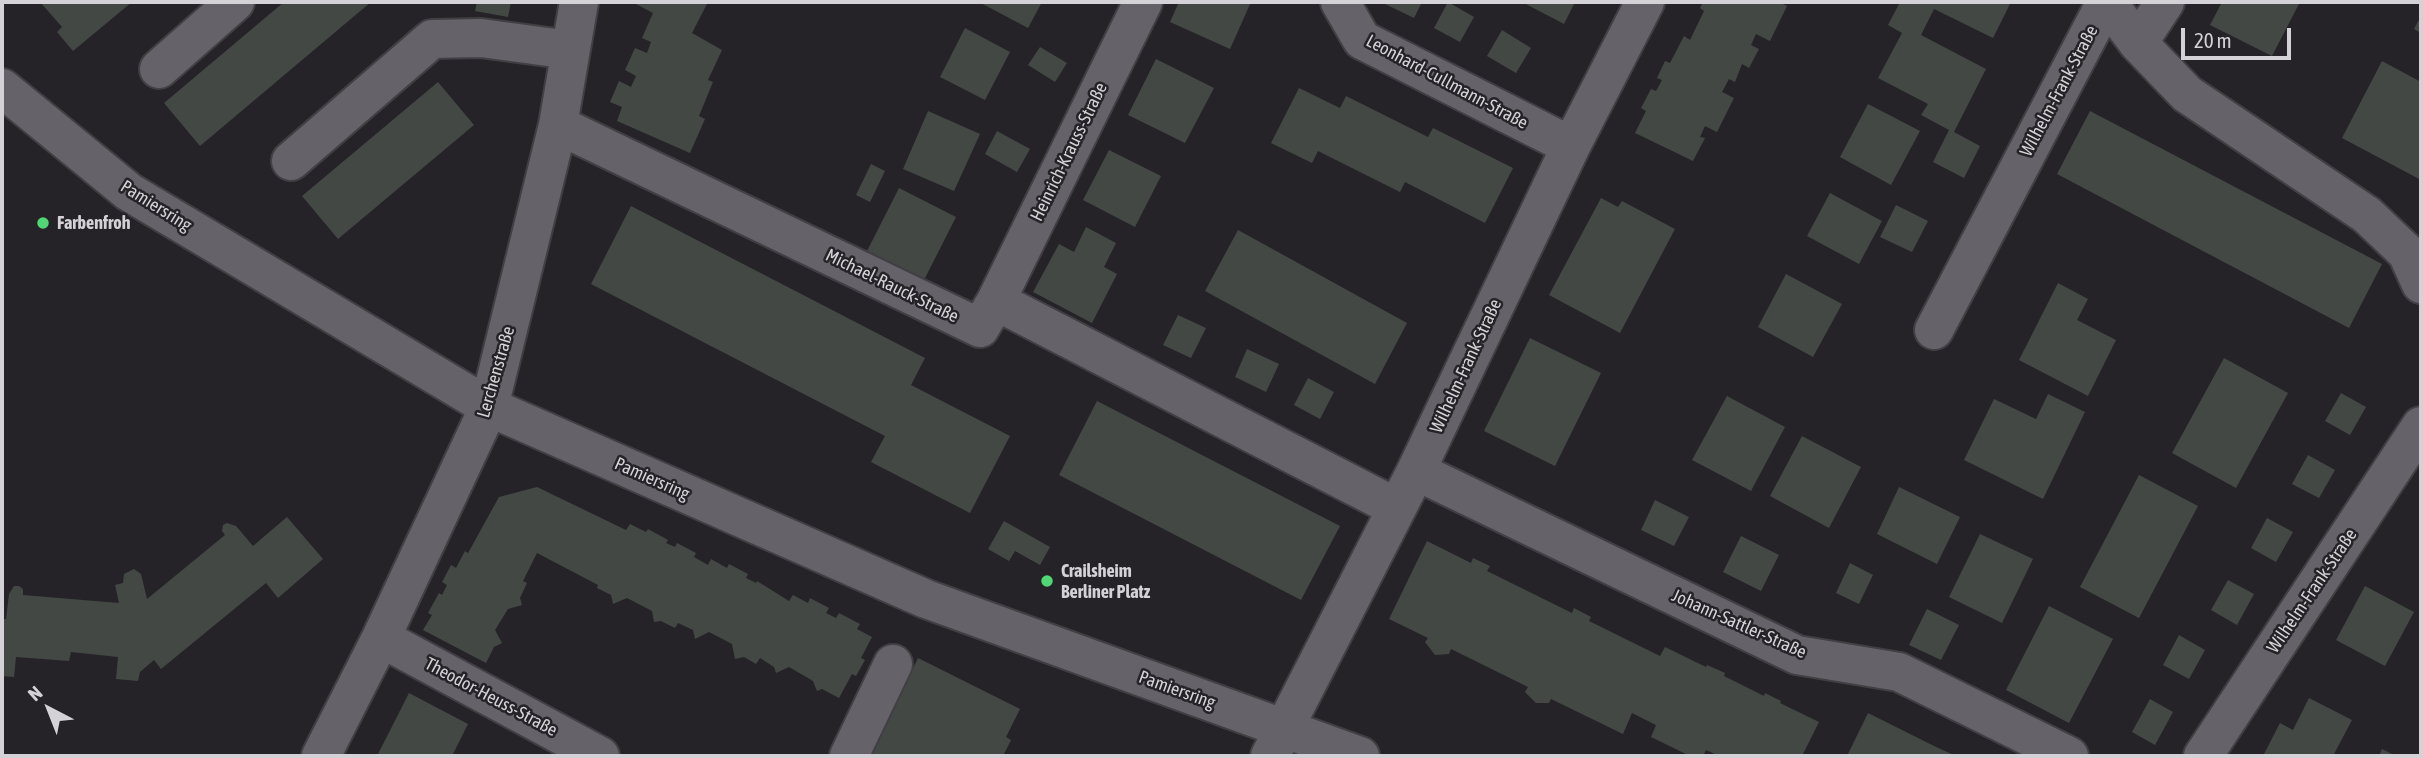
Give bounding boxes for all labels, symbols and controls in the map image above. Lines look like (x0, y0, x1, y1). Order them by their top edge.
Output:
scale bar (2185, 14, 2295, 58)
street label: Wilhelm-Frank-Straße (2015, 22, 2103, 160)
text: 20 m (2194, 28, 2232, 52)
street label: Leonhard-Cullmann-Straße (1362, 30, 1532, 134)
street label: Heinrich-Krauss-Straße (1026, 79, 1112, 225)
street label: Pamiersring (116, 176, 196, 236)
place label: Farbenfroh (57, 212, 130, 234)
marker: Farbenfroh (35, 215, 51, 231)
street label: Michael-Rauck-Straße (822, 244, 962, 328)
street label: Wilhelm-Frank-Straße (1426, 296, 1506, 436)
street label: Lerchenstraße (473, 324, 519, 420)
street label: Pamiersring (611, 453, 693, 505)
street label: Wilhelm-Frank-Straße (2262, 525, 2362, 657)
place label: Crailsheim Berliner Platz (1061, 560, 1150, 602)
marker: Crailsheim Berliner Platz (1039, 573, 1055, 589)
street label: Johann-Sattler-Straße (1668, 585, 1810, 663)
street label: Theodor-Heuss-Straße (421, 653, 561, 741)
street label: Pamiersring (1136, 666, 1218, 714)
north arrow (14, 674, 84, 744)
text: N (23, 681, 46, 705)

